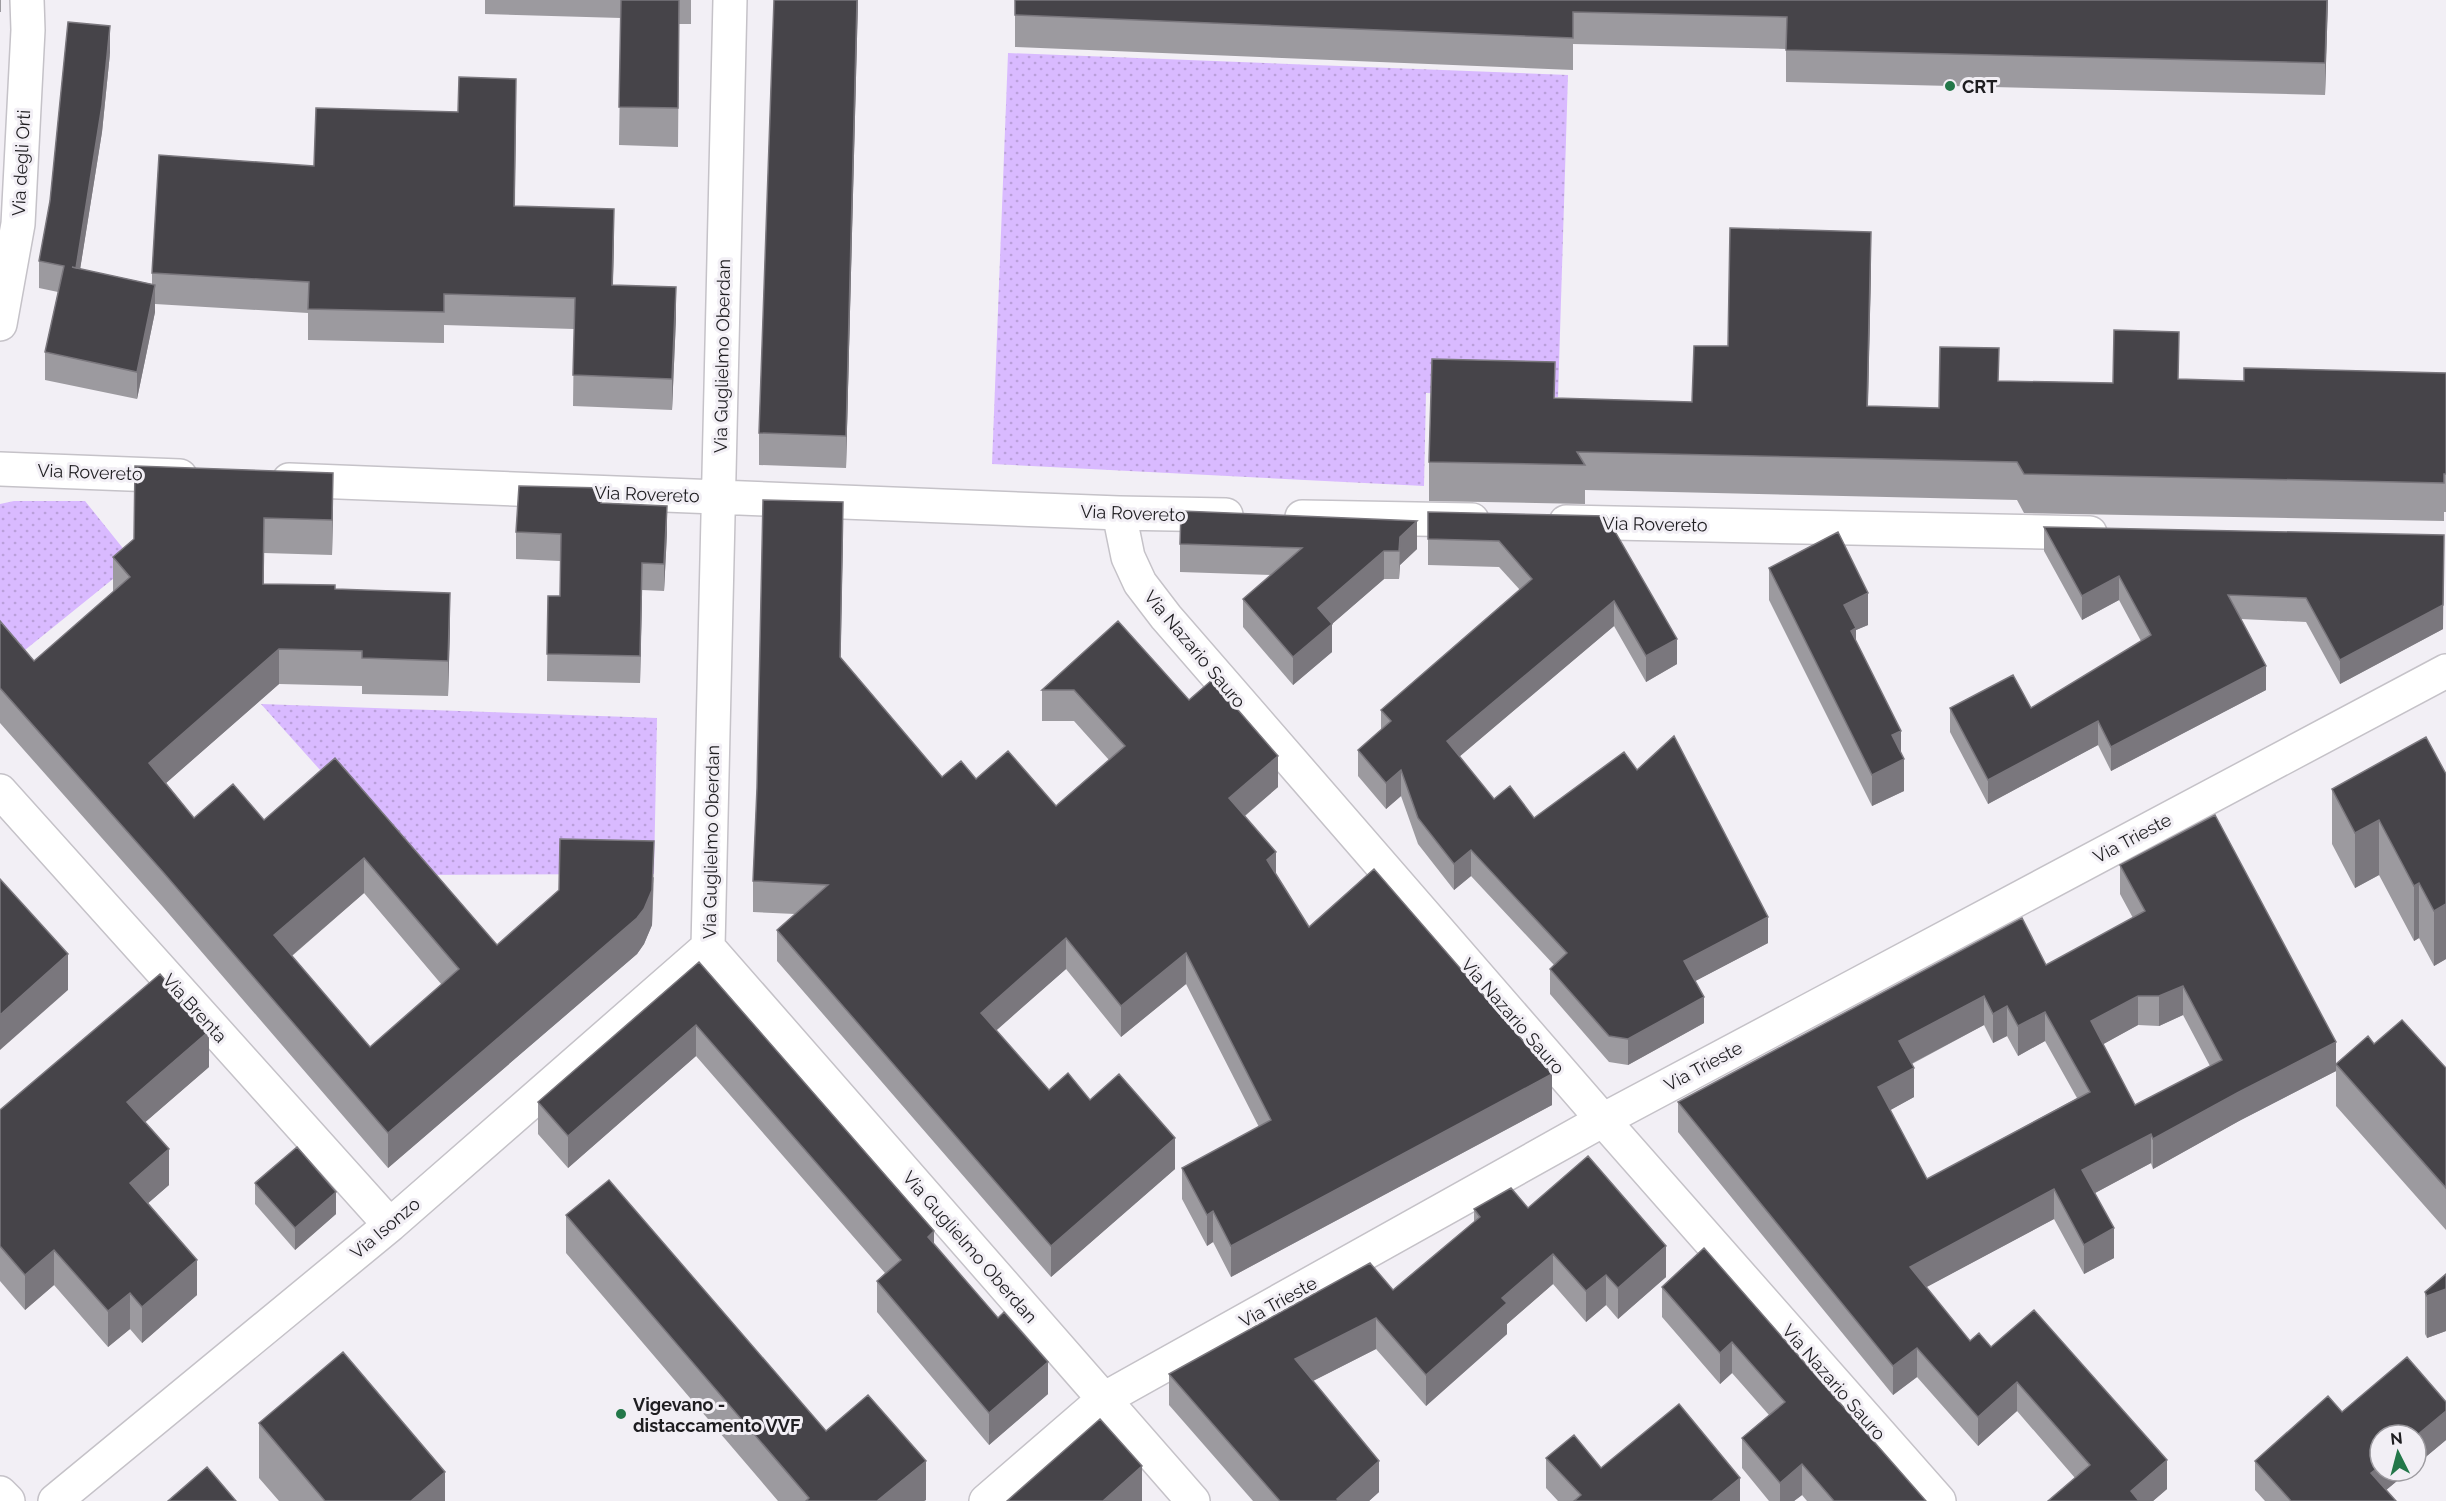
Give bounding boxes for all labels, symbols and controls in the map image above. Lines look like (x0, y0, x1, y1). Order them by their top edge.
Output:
place label: CRT (1962, 76, 1997, 97)
marker: CRT (1943, 79, 1957, 93)
street label: Via degli Orti (8, 109, 34, 217)
street label: Via Guglielmo Oberdan (710, 259, 734, 453)
street label: Via Rovereto (37, 460, 143, 484)
street label: Via Rovereto (594, 482, 700, 506)
street label: Via Rovereto (1080, 501, 1186, 525)
street label: Via Rovereto (1602, 513, 1708, 535)
street label: Via Nazario Sauro (1140, 586, 1250, 712)
street label: Via Guglielmo Oberdan (699, 745, 723, 939)
street label: Via Trieste (2089, 808, 2175, 867)
street label: Via Nazario Sauro (1457, 954, 1569, 1078)
street label: Via Brenta (159, 969, 231, 1047)
street label: Via Trieste (1660, 1036, 1746, 1095)
street label: Via Guglielmo Oberdan (898, 1167, 1042, 1327)
street label: Via Isonzo (346, 1193, 424, 1263)
street label: Via Trieste (1236, 1272, 1321, 1332)
street label: Via Nazario Sauro (1778, 1320, 1890, 1444)
place label: Vigevano - distaccamento VVF (633, 1394, 800, 1436)
marker: Vigevano - distaccamento VVF (614, 1407, 628, 1421)
north arrow (2368, 1423, 2428, 1483)
text: N (2389, 1428, 2404, 1449)

